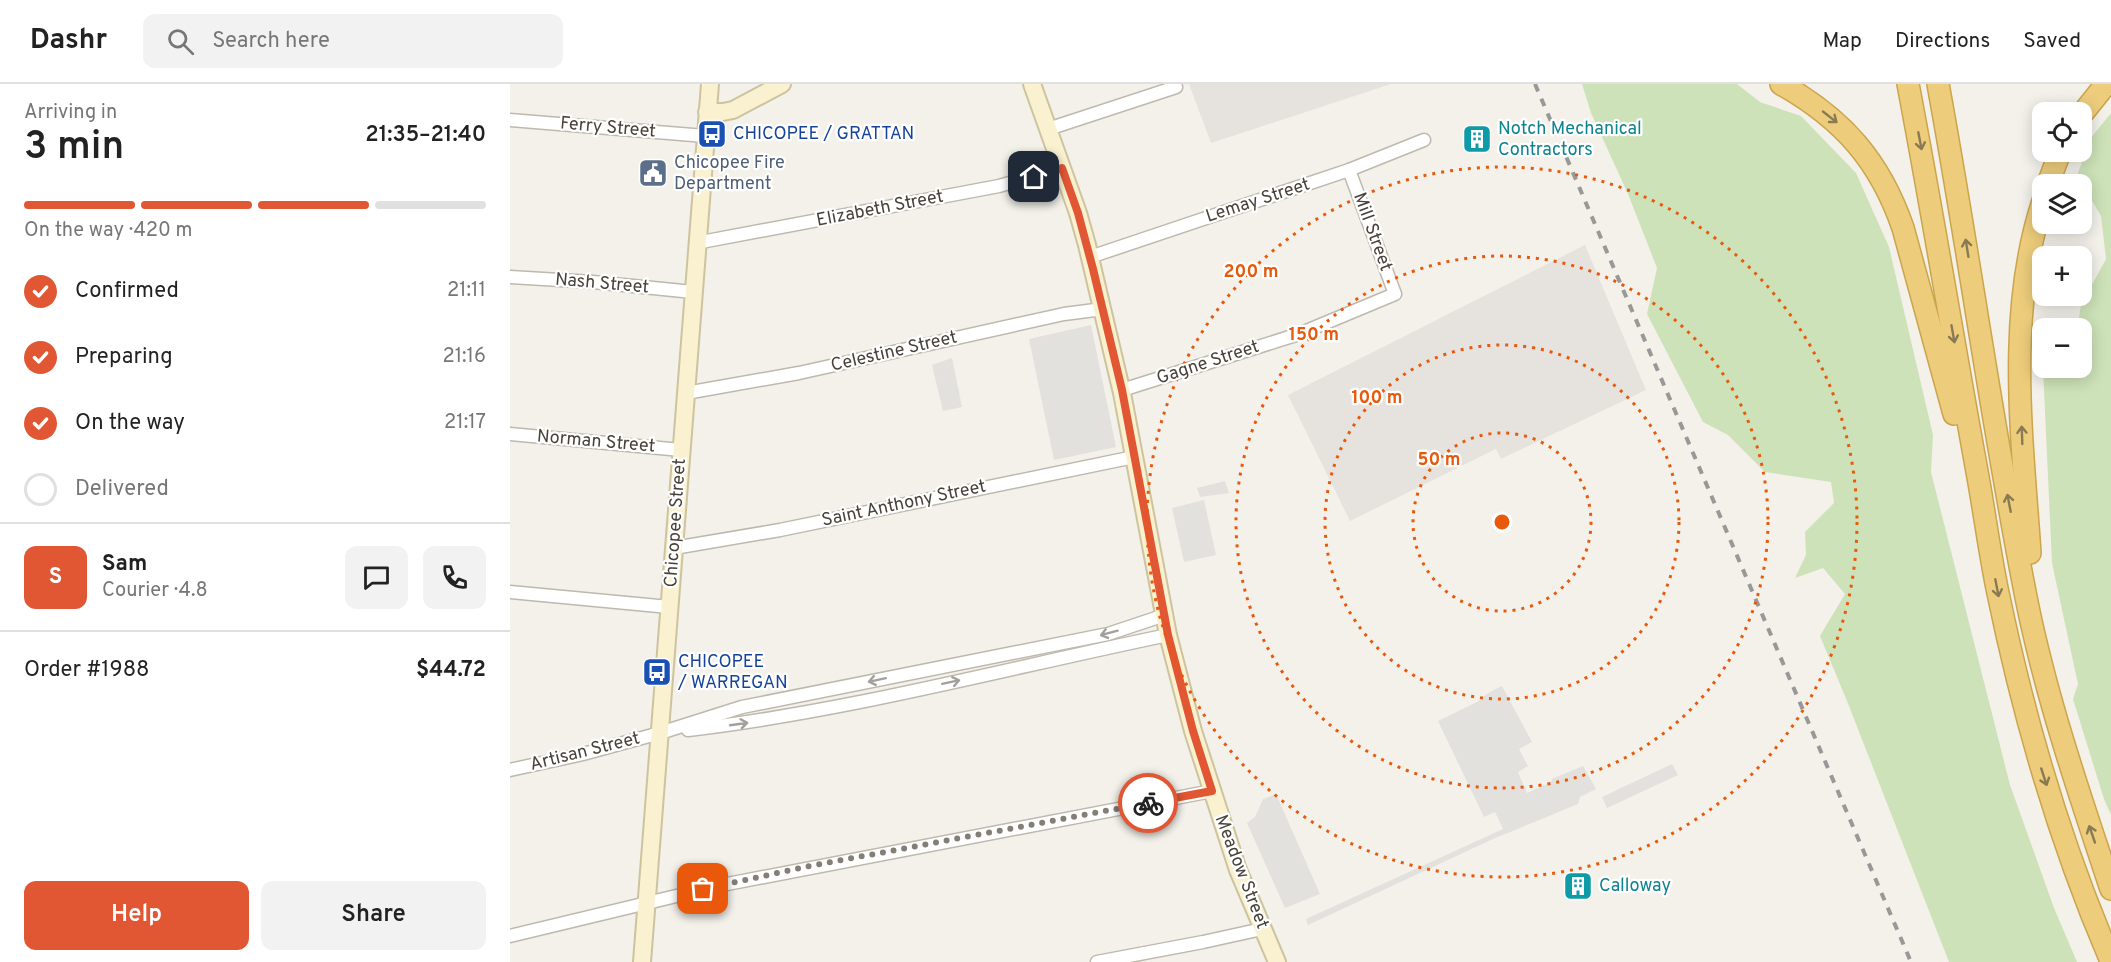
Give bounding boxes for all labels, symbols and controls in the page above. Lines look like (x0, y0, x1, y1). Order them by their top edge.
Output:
search box (143, 14, 563, 68)
text: Dashr (30, 23, 107, 59)
icon: search (164, 25, 197, 58)
text: Search here (212, 28, 330, 55)
text: Map (1822, 28, 1862, 55)
text: Directions (1895, 28, 1990, 55)
text: Saved (2023, 28, 2081, 55)
text: Arriving in (24, 100, 117, 126)
map controls (2032, 102, 2092, 378)
button: locate (2032, 102, 2092, 162)
one-way arrow (1822, 110, 1838, 123)
street label: Ferry Street (559, 112, 657, 144)
bus stop icon: CHICOPEE / GRATTAN (696, 118, 728, 150)
place label: Notch Mechanical Contractors (1498, 118, 1642, 162)
text: 21:35–21:40 (365, 122, 486, 149)
place label: CHICOPEE / GRATTAN (733, 123, 914, 146)
building icon: Notch Mechanical Contractors (1461, 123, 1493, 155)
text: 3 min (24, 124, 124, 173)
one-way arrow (1914, 132, 1926, 151)
pin (1008, 151, 1059, 202)
place label: Chicopee Fire Department (674, 152, 785, 196)
public building icon: Chicopee Fire Department (637, 157, 669, 189)
icon: home (1017, 160, 1050, 193)
street label: Lemay Street (1203, 173, 1313, 229)
button: layers (2032, 174, 2092, 234)
street label: Elizabeth Street (815, 185, 945, 233)
street label: Mill Street (1347, 189, 1397, 275)
text: On the way · 420 m (24, 218, 193, 244)
one-way arrow (1961, 239, 1972, 259)
button: + (2032, 246, 2092, 306)
text: 200 m (1223, 261, 1279, 284)
street label: Nash Street (554, 268, 650, 300)
icon: check (24, 275, 57, 308)
text: Confirmed (75, 278, 179, 305)
text: 21:11 (447, 278, 486, 304)
button: − (2032, 318, 2092, 378)
one-way arrow (1947, 323, 1958, 343)
text: 150 m (1289, 324, 1339, 347)
street label: Celestine Street (829, 326, 959, 378)
street label: Gagne Street (1154, 336, 1262, 390)
icon: check (24, 341, 57, 374)
text: Preparing (75, 344, 173, 371)
text: 21:16 (442, 344, 486, 370)
text: 100 m (1351, 387, 1403, 410)
icon: check (24, 407, 57, 440)
text: On the way (75, 410, 185, 437)
text: 21:17 (444, 410, 486, 436)
street label: Norman Street (536, 425, 656, 459)
one-way arrow (2017, 426, 2028, 446)
text: 50 m (1417, 449, 1461, 472)
street label: Chicopee Street (660, 458, 692, 588)
street label: Saint Anthony Street (820, 475, 988, 533)
text: Delivered (75, 476, 169, 503)
one-way arrow (2003, 493, 2014, 513)
centre of rings (1492, 512, 1512, 532)
button: chat (345, 546, 408, 609)
button: phone (423, 546, 486, 609)
text: Sam (102, 551, 147, 578)
text: S (49, 564, 62, 591)
one-way arrow (1992, 577, 2003, 597)
text: Courier · 4.8 (102, 578, 208, 604)
one-way arrow (1100, 627, 1119, 639)
place label: CHICOPEE / WARREGAN (677, 651, 788, 695)
bus stop icon: CHICOPEE / WARREGAN (641, 656, 673, 688)
text: Order #1988 (24, 657, 150, 684)
text: $44.72 (416, 657, 486, 684)
one-way arrow (867, 675, 886, 687)
one-way arrow (941, 676, 960, 688)
one-way arrow (728, 718, 748, 729)
street label: Artisan Street (528, 727, 642, 777)
one-way arrow (2039, 767, 2050, 786)
courier (1118, 773, 1178, 833)
icon: bike (1132, 787, 1165, 820)
street label: Meadow Street (1209, 812, 1273, 932)
one-way arrow (2086, 825, 2097, 844)
pin (677, 863, 728, 914)
building icon: Calloway (1562, 870, 1594, 902)
icon: bag (686, 872, 719, 905)
place label: Calloway (1599, 875, 1671, 898)
button: Help (24, 881, 249, 950)
button: Share (261, 881, 486, 950)

